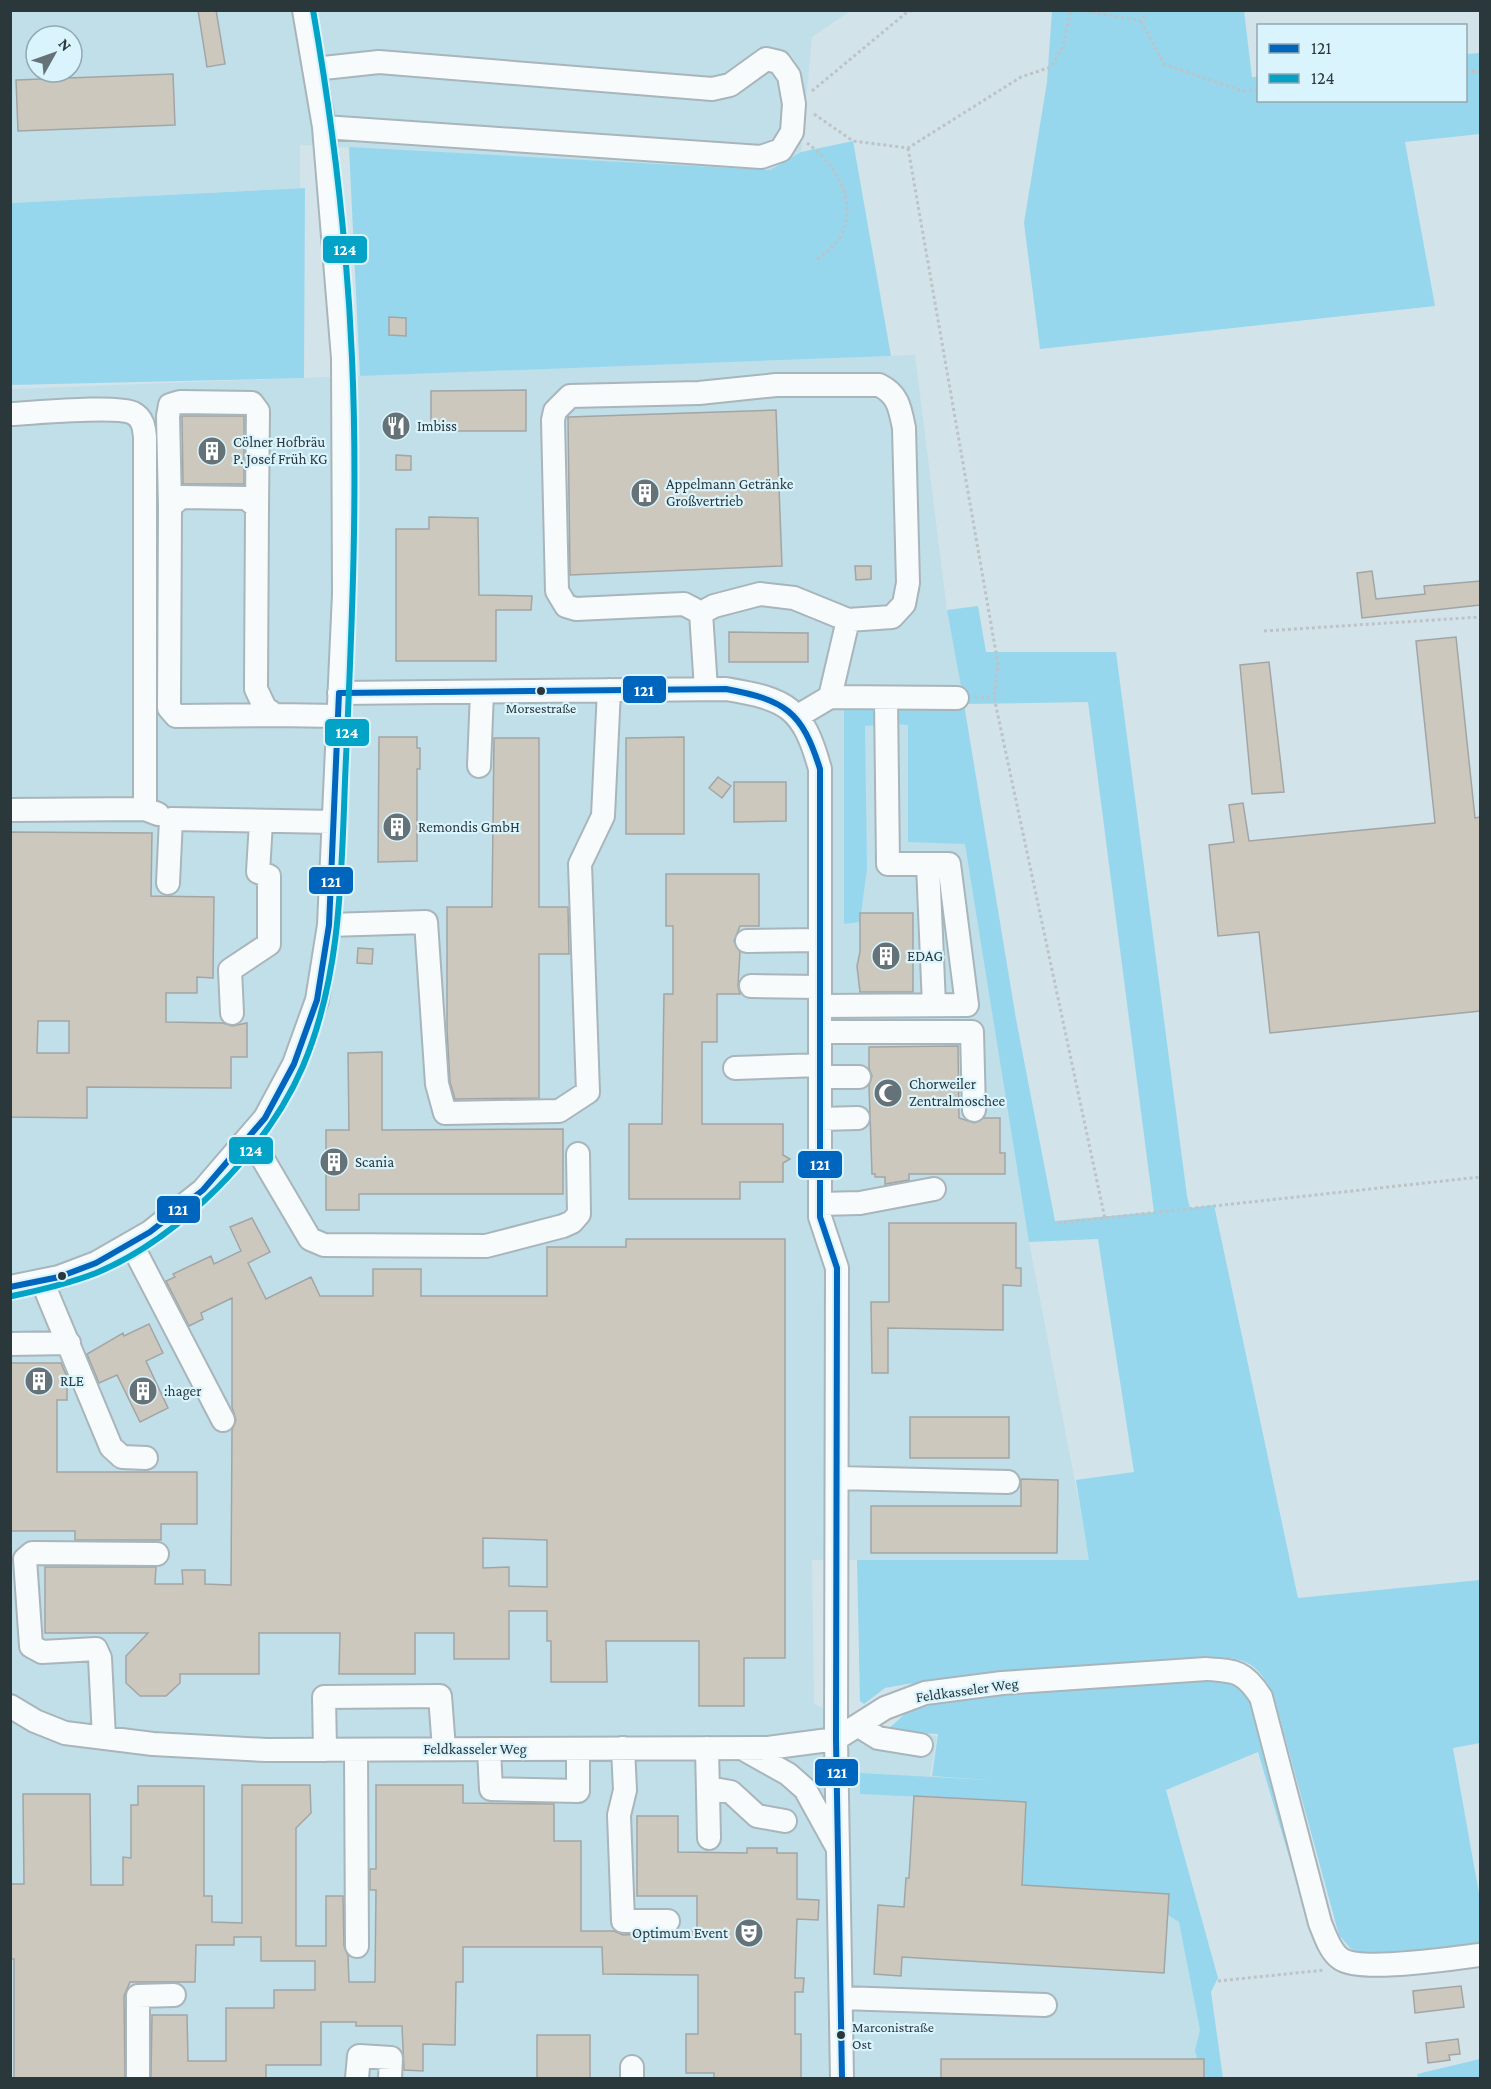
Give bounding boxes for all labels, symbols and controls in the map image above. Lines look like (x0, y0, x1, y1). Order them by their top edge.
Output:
north arrow (24, 24, 84, 84)
legend (1257, 24, 1467, 102)
text: N (55, 35, 75, 54)
text: 121 (1311, 38, 1332, 58)
text: 124 (1311, 68, 1335, 88)
line badge: 124 (322, 235, 368, 264)
text: 124 (334, 241, 357, 258)
restaurant icon: Imbiss (380, 410, 412, 442)
place label: Imbiss (417, 418, 457, 434)
place label: Cölner Hofbräu P. Josef Früh KG (233, 434, 327, 468)
building icon: Cölner Hofbräu P. Josef Früh KG (196, 435, 228, 467)
place label: Appelmann Getränke Großvertrieb (666, 476, 794, 509)
building icon: Appelmann Getränke Großvertrieb (629, 477, 661, 509)
line badge: 121 (622, 675, 667, 704)
text: 121 (634, 682, 654, 699)
marker: Morsestraße (535, 685, 547, 697)
place label: Morsestraße (506, 700, 576, 716)
line badge: 124 (324, 718, 370, 747)
text: 124 (336, 724, 359, 741)
building icon: Remondis GmbH (381, 811, 413, 843)
place label: Remondis GmbH (418, 819, 520, 835)
line badge: 121 (308, 866, 354, 895)
text: 121 (321, 873, 341, 890)
building icon: EDAG (870, 940, 902, 972)
place label: EDAG (907, 948, 943, 964)
place label: Chorweiler Zentralmoschee (909, 1076, 1006, 1109)
mosque icon: Chorweiler Zentralmoschee (872, 1077, 904, 1109)
line badge: 124 (228, 1136, 274, 1165)
text: 124 (240, 1142, 263, 1159)
building icon: Scania (318, 1146, 350, 1178)
line badge: 121 (797, 1150, 843, 1179)
place label: Scania (355, 1154, 394, 1170)
text: 121 (810, 1156, 830, 1173)
line badge: 121 (156, 1195, 201, 1224)
text: 121 (168, 1201, 188, 1218)
unlabelled marker (56, 1270, 68, 1282)
building icon: RLE (23, 1365, 55, 1397)
place label: RLE (60, 1373, 84, 1389)
building icon: :hager (127, 1375, 159, 1407)
place label: :hager (164, 1383, 202, 1400)
street label: Feldkasseler Weg (915, 1675, 1020, 1706)
street label: Feldkasseler Weg (423, 1741, 527, 1758)
line badge: 121 (814, 1758, 859, 1787)
text: 121 (827, 1764, 847, 1781)
theatre icon: Optimum Event (733, 1917, 765, 1949)
place label: Optimum Event (632, 1925, 729, 1942)
place label: Marconistraße Ost (852, 2019, 934, 2052)
marker: Marconistraße Ost (835, 2029, 847, 2041)

